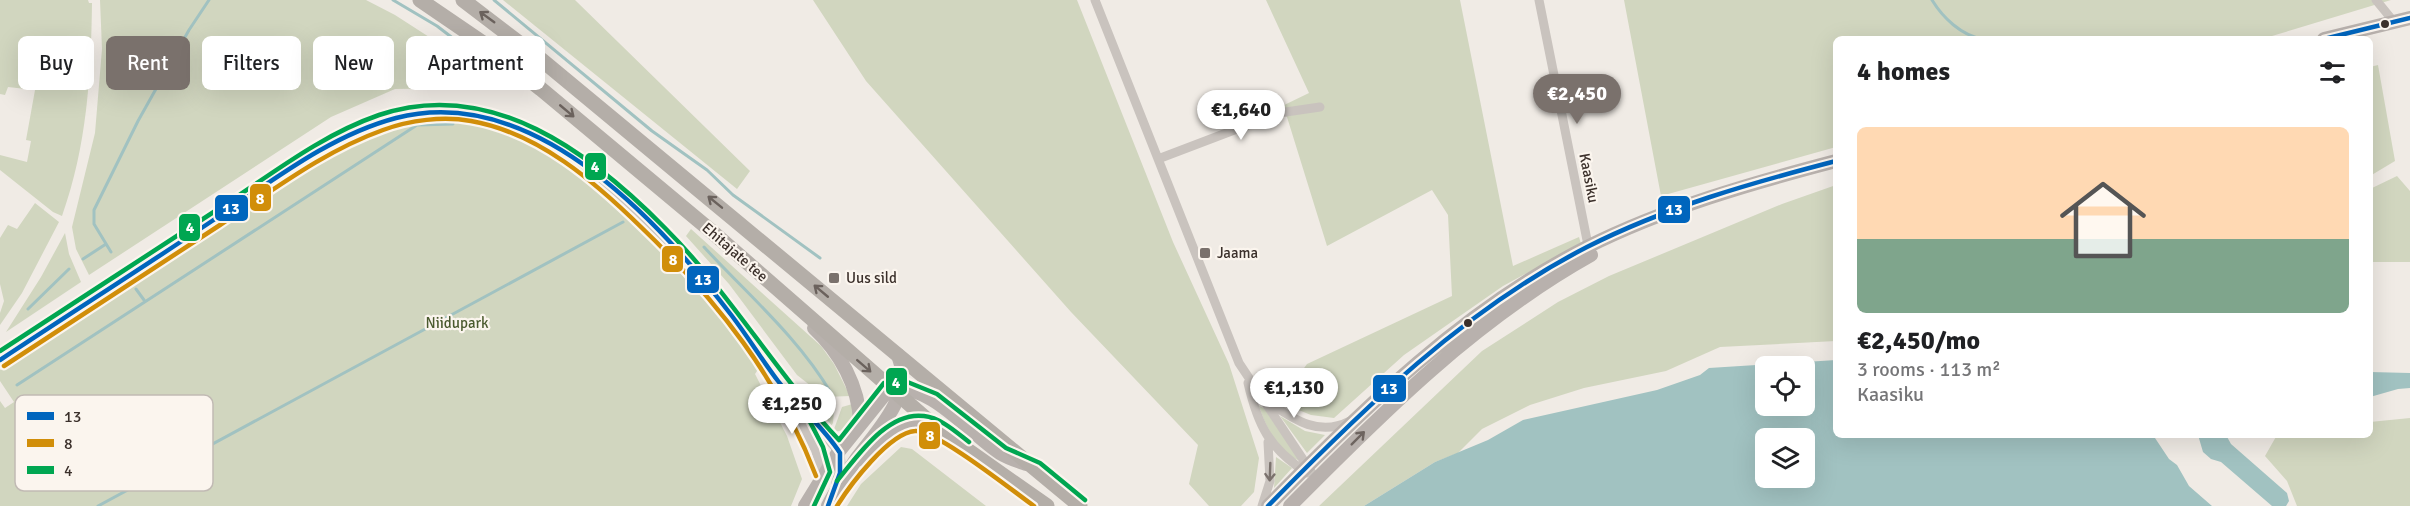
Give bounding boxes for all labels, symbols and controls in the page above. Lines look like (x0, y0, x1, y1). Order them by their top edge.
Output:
one-way arrow (479, 11, 495, 23)
unlabelled marker (2379, 18, 2391, 30)
chip: Buy (18, 36, 94, 90)
chip: Rent (106, 36, 190, 90)
chip: Filters (202, 36, 301, 90)
chip: New (313, 36, 394, 90)
chip: Apartment (406, 36, 545, 90)
text: 4 homes (1857, 56, 1950, 88)
icon: filters (2316, 56, 2349, 89)
pin: €2,450 (1528, 74, 1626, 125)
text: €2,450 (1547, 81, 1607, 106)
pin: €1,640 (1192, 90, 1290, 141)
text: €1,640 (1211, 97, 1271, 122)
one-way arrow (559, 104, 574, 118)
line badge: 4 (584, 152, 607, 181)
street label: Kaasiku (1575, 152, 1603, 204)
text: 4 (591, 157, 600, 177)
icon: home (2049, 166, 2157, 274)
line badge: 8 (249, 183, 272, 212)
text: 8 (256, 189, 265, 209)
line badge: 13 (214, 194, 249, 222)
line badge: 13 (1657, 195, 1691, 224)
one-way arrow (707, 196, 723, 209)
text: 13 (222, 199, 240, 219)
text: 13 (1665, 200, 1683, 220)
line badge: 4 (178, 213, 201, 242)
text: 4 (186, 218, 195, 238)
street label: Ehitajate tee (698, 219, 772, 285)
place label: Jaama (1217, 244, 1258, 262)
line badge: 8 (661, 245, 684, 273)
marker: Jaama (1198, 246, 1212, 260)
text: 8 (669, 250, 678, 270)
line badge: 13 (686, 265, 720, 294)
place label: Uus sild (846, 269, 897, 287)
text: 13 (694, 270, 712, 290)
marker: Uus sild (827, 271, 841, 285)
one-way arrow (813, 284, 829, 297)
park label: Niidupark (425, 314, 489, 332)
unlabelled marker (1462, 317, 1474, 329)
text: €2,450/mo (1857, 325, 1980, 357)
map controls (1755, 356, 1815, 488)
button: locate (1755, 356, 1815, 416)
text: 3 rooms · 113 m² (1857, 357, 2001, 382)
one-way arrow (857, 359, 872, 373)
line badge: 4 (885, 367, 908, 396)
pin: €1,130 (1245, 368, 1343, 419)
text: 4 (892, 373, 901, 393)
line badge: 13 (1372, 374, 1407, 403)
text: €1,130 (1264, 375, 1324, 400)
text: 13 (1380, 379, 1398, 399)
text: Kaasiku (1857, 382, 1924, 407)
pin: €1,250 (743, 384, 841, 435)
text: €1,250 (762, 391, 822, 416)
legend (15, 395, 213, 491)
text: 13 (64, 407, 81, 427)
line badge: 8 (918, 421, 941, 450)
text: 8 (926, 426, 935, 446)
button: layers (1755, 428, 1815, 488)
one-way arrow (1350, 431, 1365, 445)
text: 8 (64, 434, 73, 454)
text: 4 (64, 461, 73, 481)
one-way arrow (1264, 461, 1275, 481)

